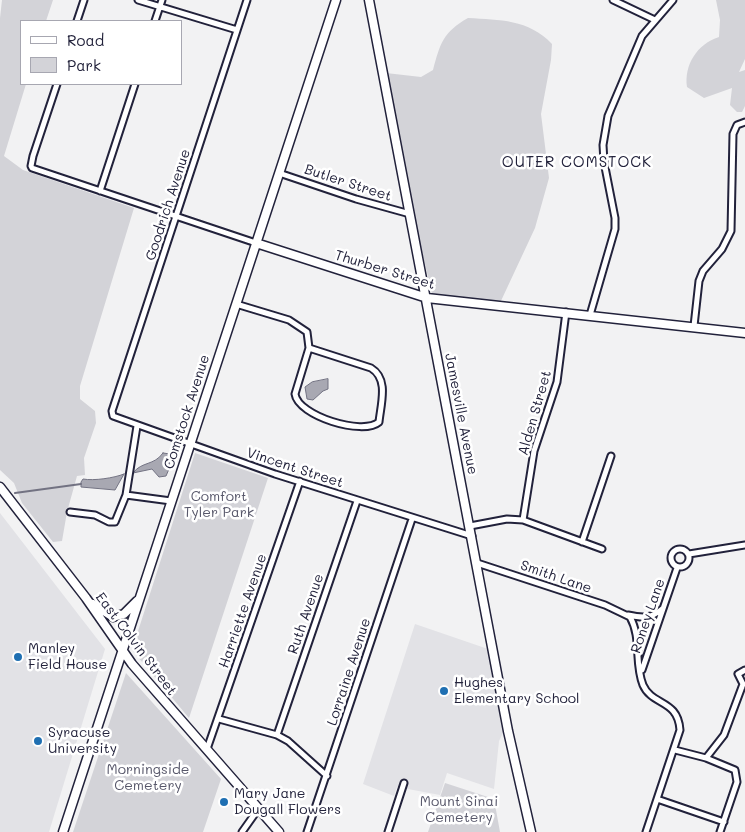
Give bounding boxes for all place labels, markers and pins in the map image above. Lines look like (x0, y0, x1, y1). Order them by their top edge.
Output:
place label: Manley Field House (28, 641, 107, 674)
marker: Manley Field House (12, 651, 24, 663)
place label: Hughes Elementary School (454, 675, 580, 708)
marker: Hughes Elementary School (438, 685, 450, 697)
place label: Syracuse University (48, 725, 117, 758)
marker: Syracuse University (32, 735, 44, 747)
place label: Mary Jane Dougall Flowers (234, 786, 341, 819)
marker: Mary Jane Dougall Flowers (218, 796, 230, 808)

